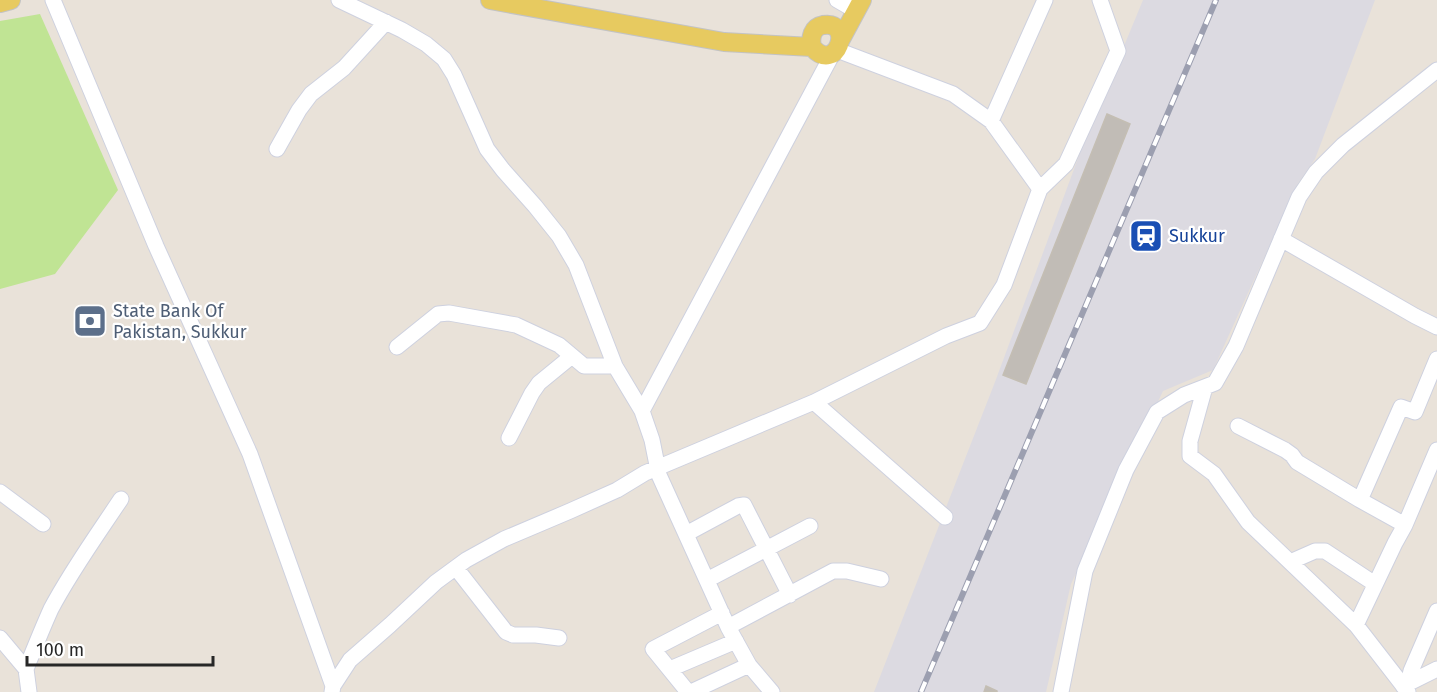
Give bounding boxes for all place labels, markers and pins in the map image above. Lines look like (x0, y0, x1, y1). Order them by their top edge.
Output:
station icon: Sukkur (1128, 218, 1164, 254)
place label: Sukkur (1169, 225, 1225, 247)
place label: State Bank Of Pakistan, Sukkur (113, 300, 247, 343)
bank icon: State Bank Of Pakistan, Sukkur (72, 303, 108, 339)

